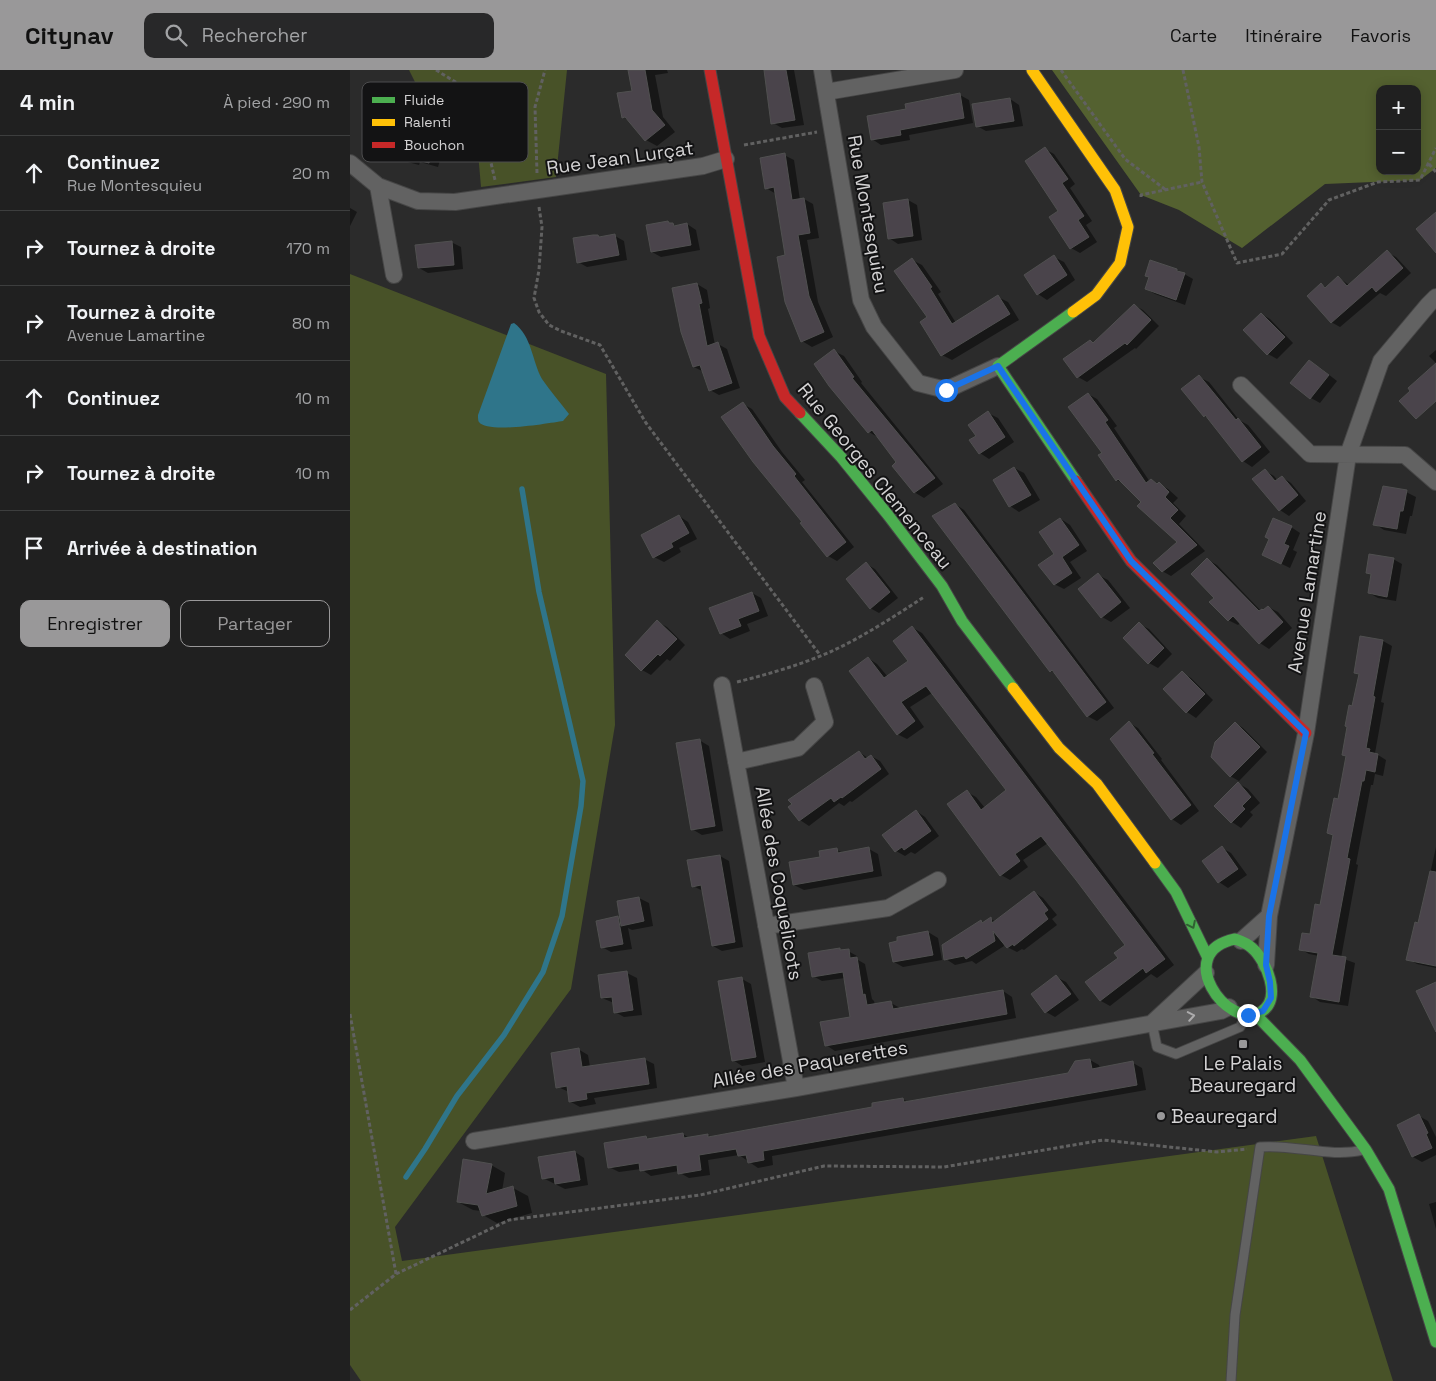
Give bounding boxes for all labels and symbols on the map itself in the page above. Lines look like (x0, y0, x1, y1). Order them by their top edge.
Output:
legend (362, 82, 528, 162)
text: Fluide (404, 91, 444, 109)
text: Ralenti (404, 113, 451, 131)
street label: Rue Montesquieu (842, 133, 894, 295)
street label: Rue Jean Lurçat (545, 135, 695, 181)
text: Bouchon (404, 136, 465, 154)
street label: Rue Georges Clemenceau (792, 378, 958, 574)
route start (935, 379, 958, 402)
street label: Avenue Lamartine (1282, 509, 1332, 675)
street label: Allée des Coquelicots (750, 784, 808, 982)
one-way arrow (1186, 920, 1196, 929)
route end (1237, 1004, 1260, 1027)
one-way arrow (1186, 1012, 1195, 1022)
street label: Allée des Paquerettes (710, 1034, 910, 1094)
marker: Le Palais Beauregard (1237, 1038, 1249, 1050)
place label: Le Palais Beauregard (1190, 1051, 1296, 1098)
place label: Beauregard (1171, 1104, 1277, 1129)
marker: Beauregard (1155, 1110, 1167, 1122)

